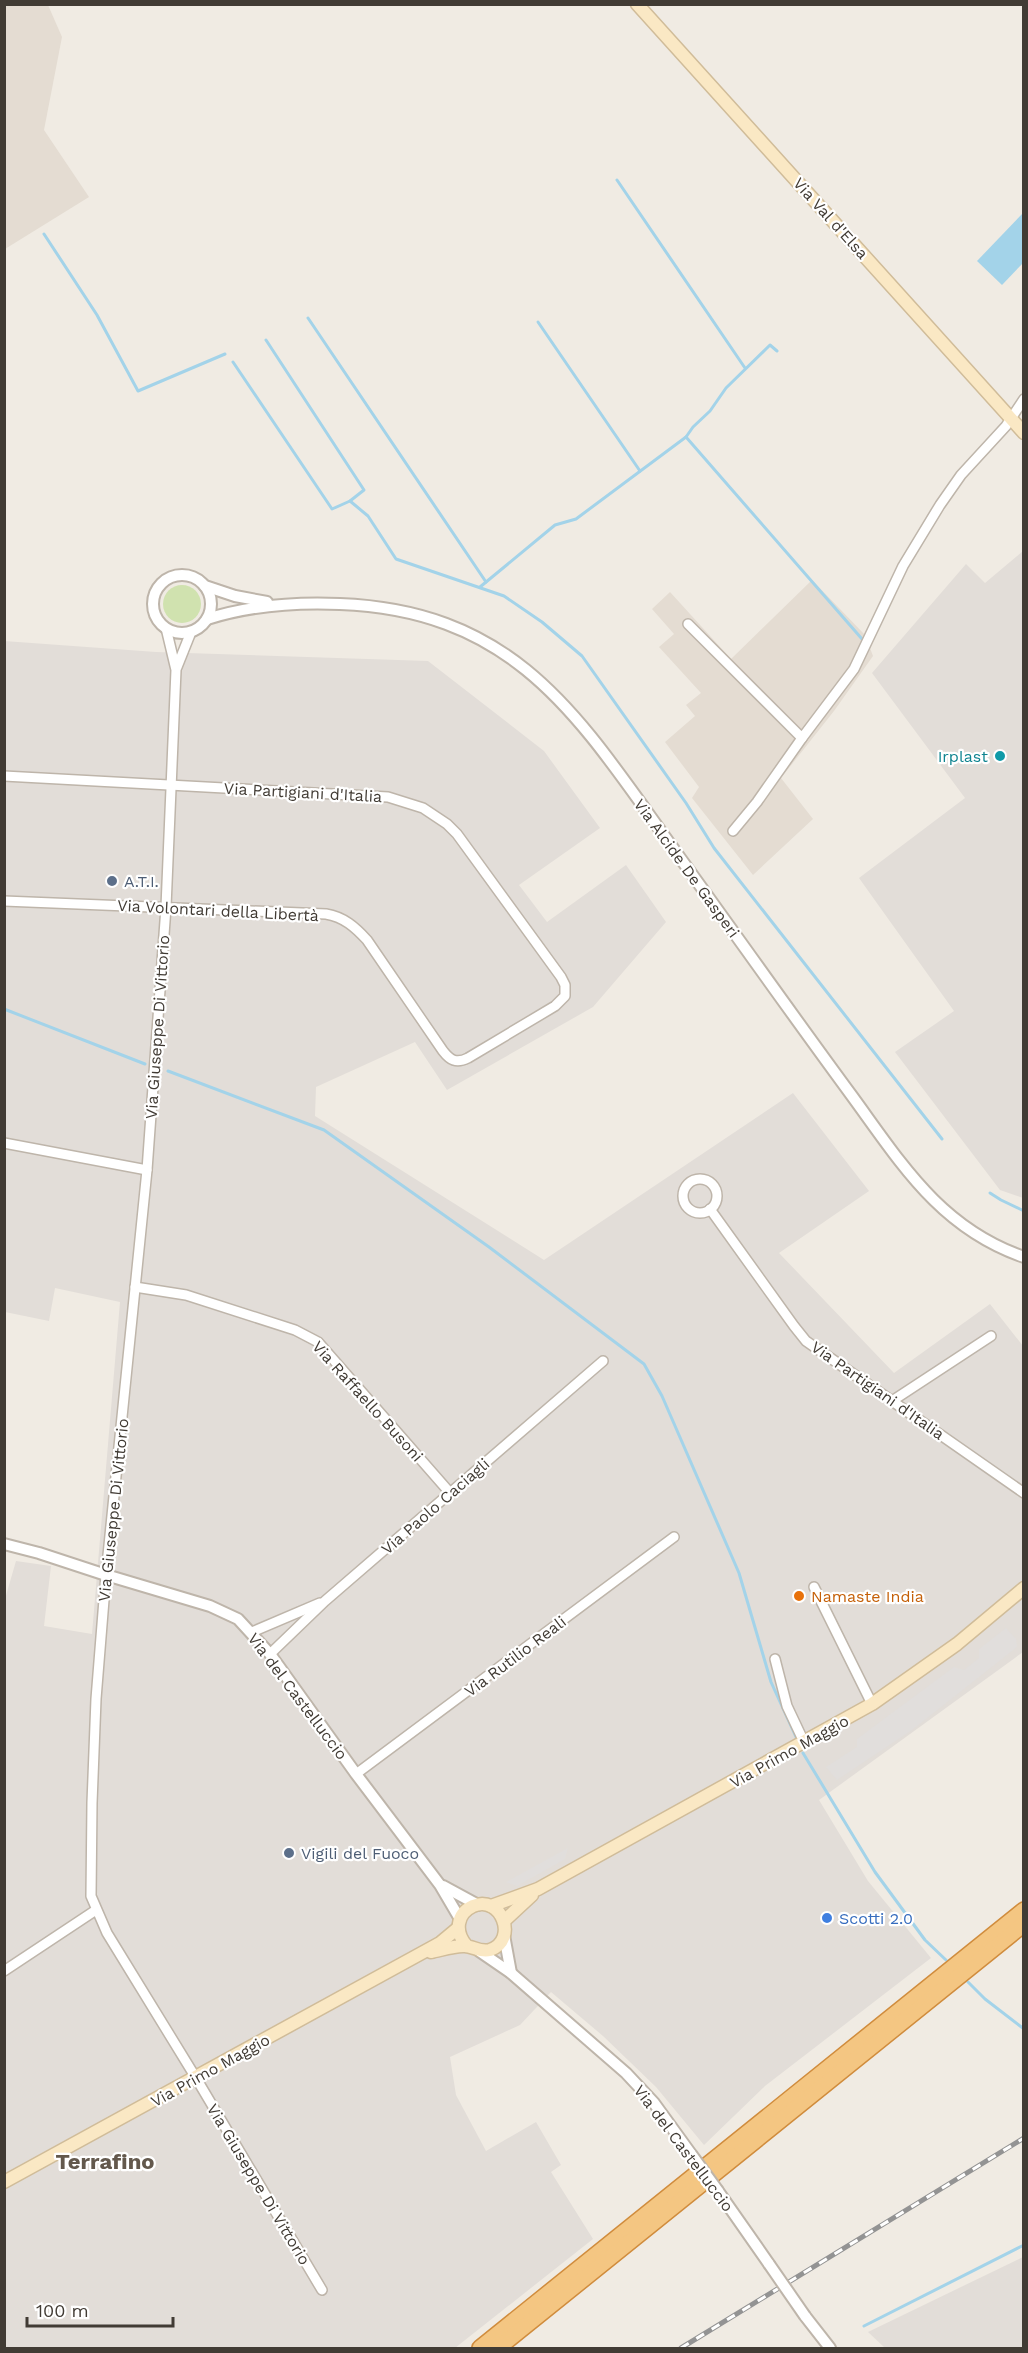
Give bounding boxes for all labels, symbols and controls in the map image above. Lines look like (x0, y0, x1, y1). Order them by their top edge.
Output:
street label: Via Val d'Elsa (789, 174, 872, 263)
place label: Irplast (938, 747, 988, 766)
marker: Irplast (993, 749, 1007, 763)
street label: Via Partigiani d'Italia (223, 779, 383, 806)
street label: Via Alcide De Gasperi (630, 795, 743, 941)
place label: A.T.I. (124, 872, 159, 891)
marker: A.T.I. (105, 874, 119, 888)
street label: Via Volontari della Libertà (117, 896, 319, 925)
street label: Via Giuseppe Di Vittorio (142, 934, 173, 1120)
street label: Via Raffaello Busoni (308, 1337, 427, 1466)
street label: Via Partigiani d'Italia (807, 1337, 948, 1444)
street label: Via Giuseppe Di Vittorio (94, 1417, 133, 1603)
street label: Via Paolo Caciagli (377, 1454, 493, 1559)
place label: Namaste India (811, 1587, 924, 1606)
marker: Namaste India (792, 1589, 806, 1603)
street label: Via Rutilio Reali (461, 1612, 570, 1701)
street label: Via del Castelluccio (244, 1629, 351, 1763)
street label: Via Primo Maggio (726, 1711, 852, 1792)
place label: Vigili del Fuoco (301, 1844, 419, 1863)
marker: Vigili del Fuoco (282, 1846, 296, 1860)
place label: Scotti 2.0 (839, 1909, 913, 1928)
marker: Scotti 2.0 (820, 1911, 834, 1925)
street label: Via Primo Maggio (147, 2030, 273, 2111)
street label: Via del Castelluccio (630, 2081, 737, 2215)
street label: Via Giuseppe Di Vittorio (203, 2100, 314, 2268)
district label: Terrafino (56, 2149, 154, 2174)
scale bar (27, 2290, 172, 2328)
text: 100 m (36, 2300, 89, 2321)

